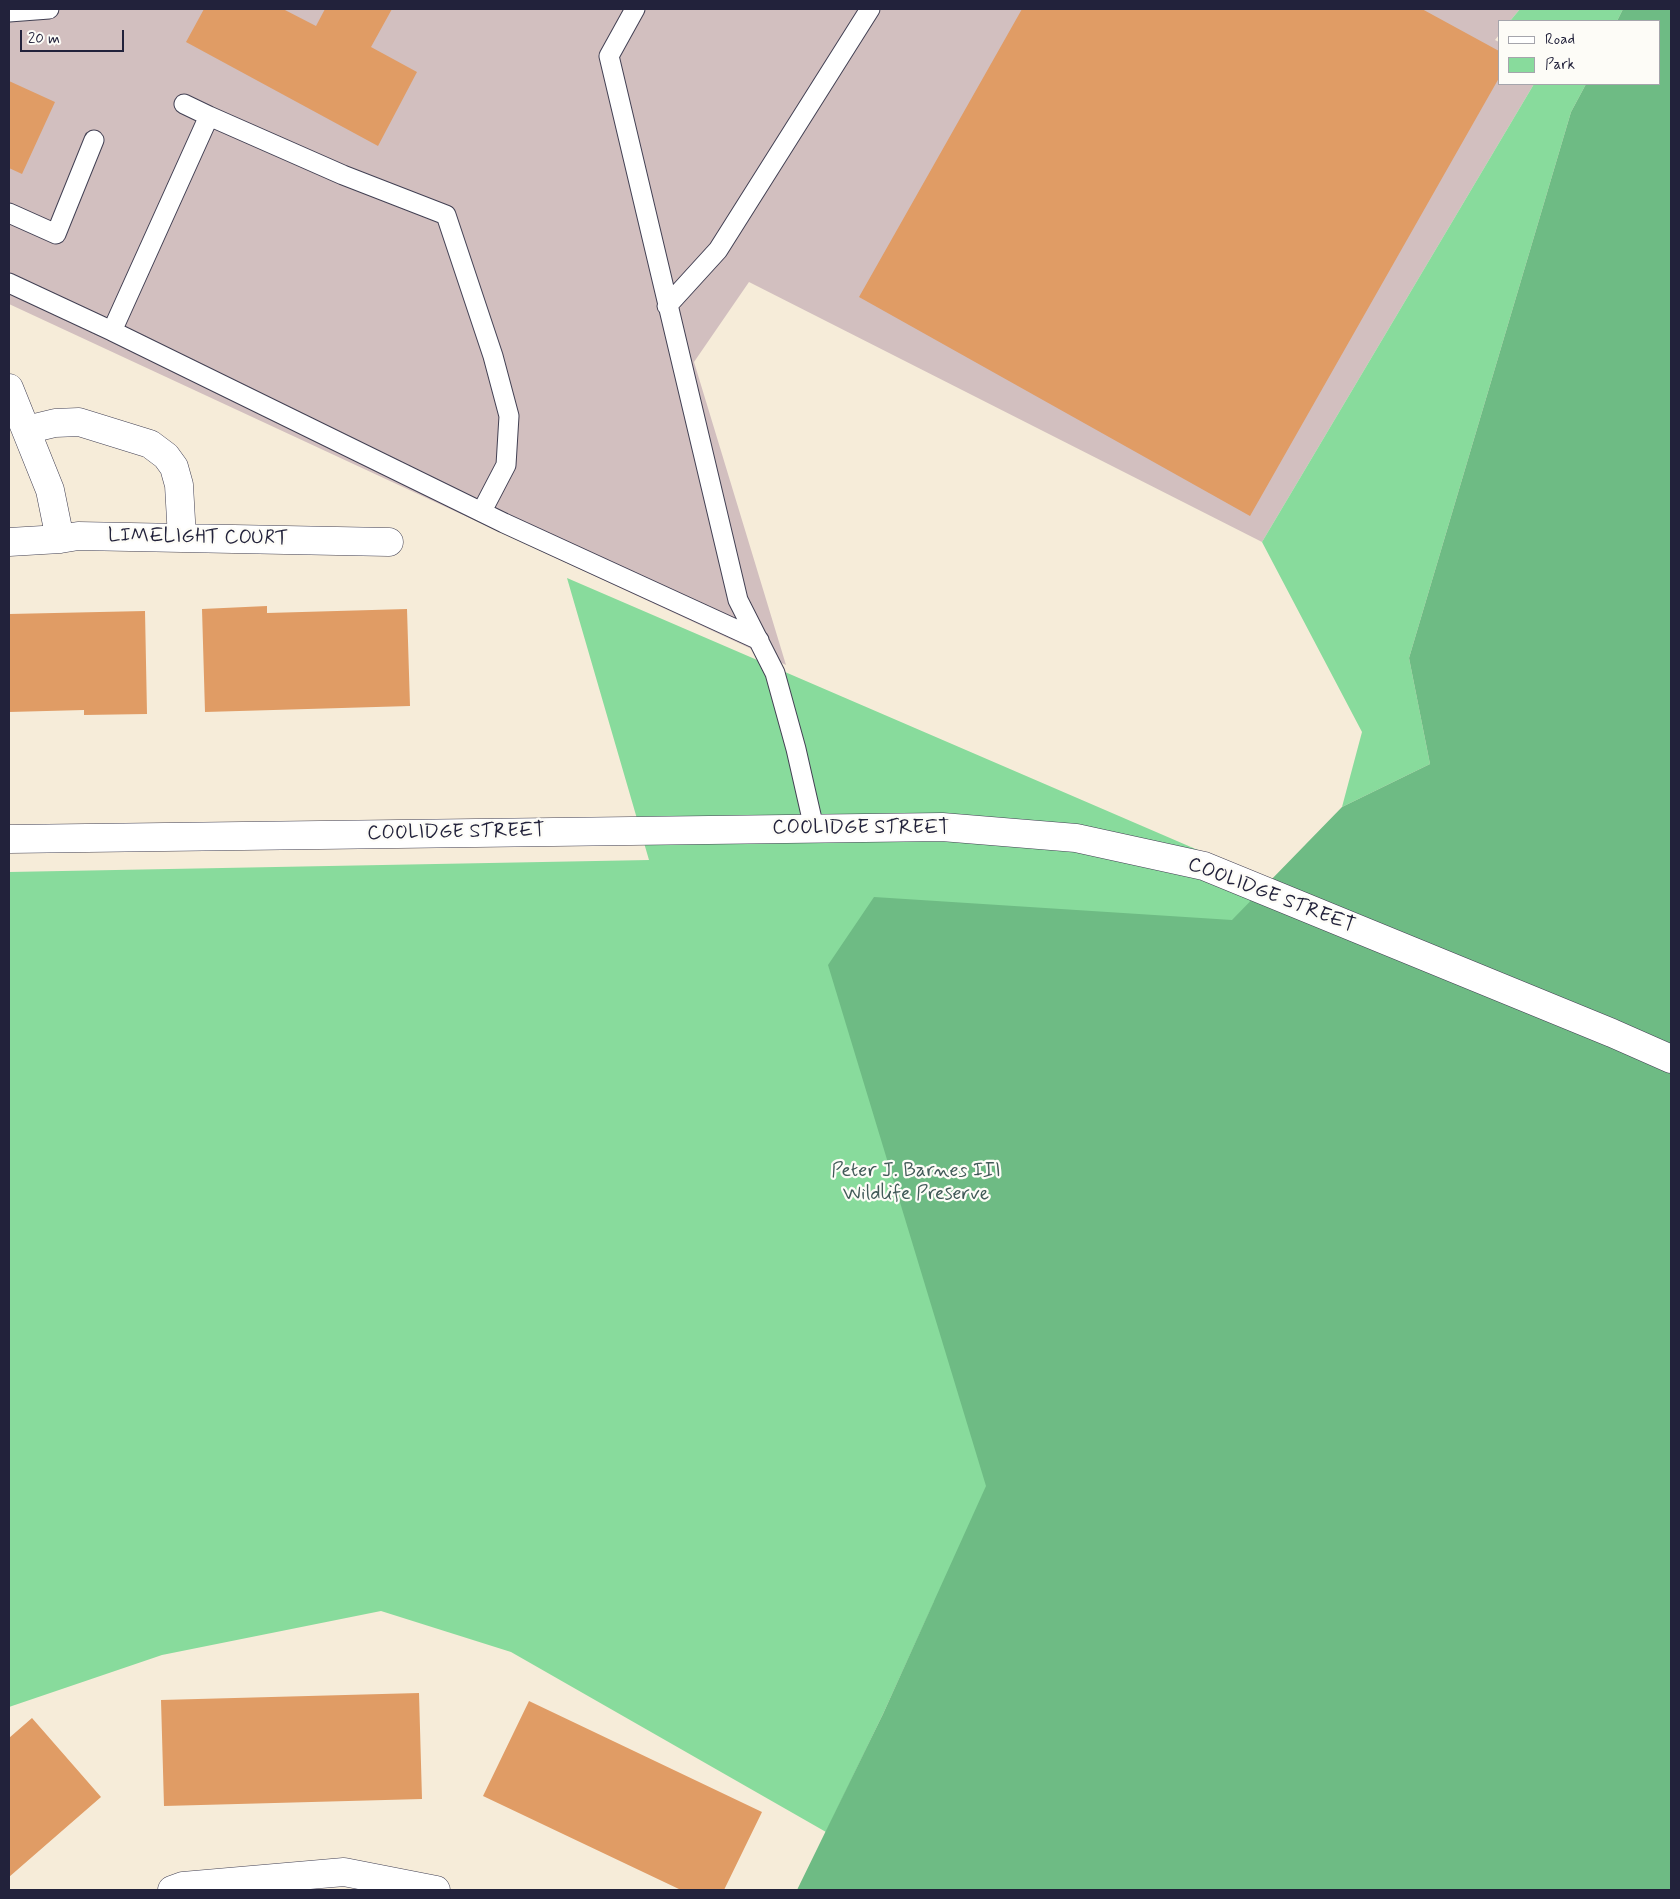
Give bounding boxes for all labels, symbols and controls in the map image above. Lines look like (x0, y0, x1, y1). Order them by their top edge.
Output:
scale bar (22, 20, 126, 52)
legend (1498, 20, 1660, 85)
text: 20 m (28, 29, 60, 49)
text: Road (1545, 30, 1575, 50)
text: Park (1545, 55, 1575, 75)
street label: LIMELIGHT COURT (108, 524, 288, 552)
street label: COOLIDGE STREET (772, 817, 950, 841)
street label: COOLIDGE STREET (367, 819, 545, 847)
street label: COOLIDGE STREET (1184, 853, 1358, 939)
park label: Peter J. Barnes III Wildlife Preserve (831, 1160, 1001, 1207)

